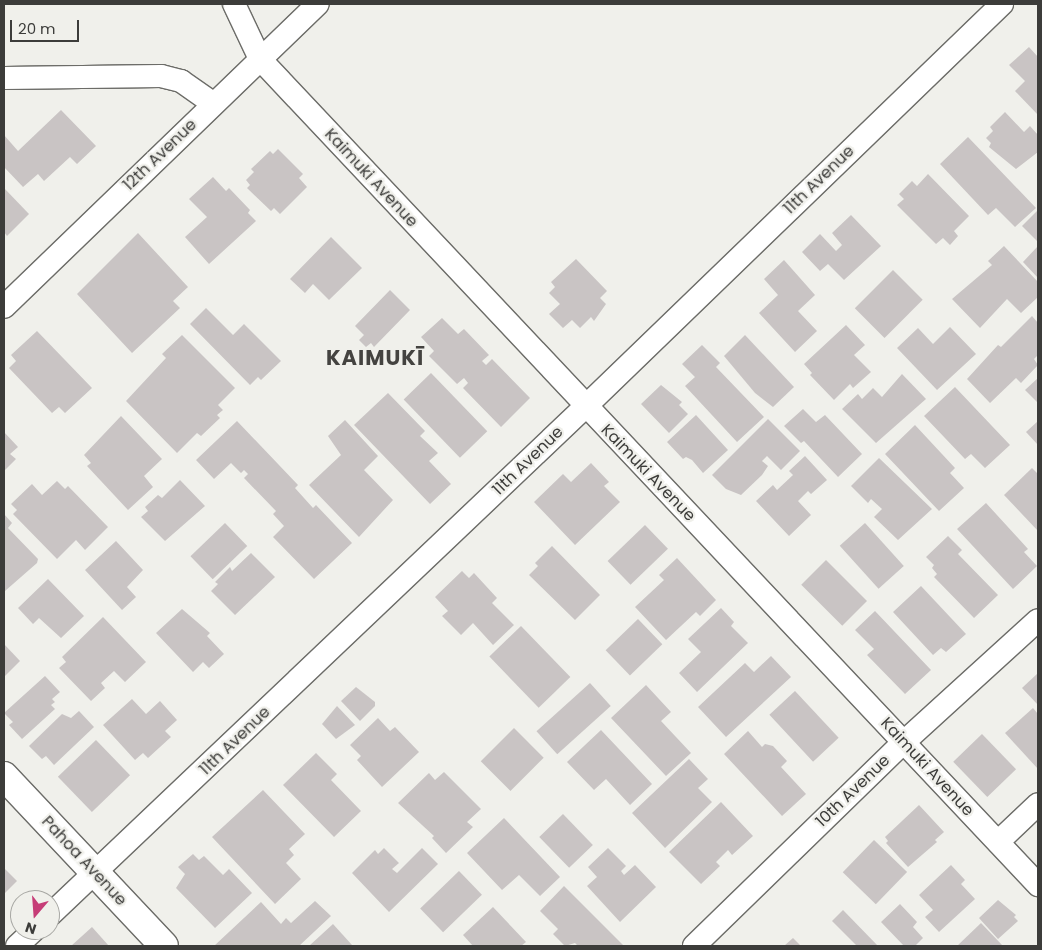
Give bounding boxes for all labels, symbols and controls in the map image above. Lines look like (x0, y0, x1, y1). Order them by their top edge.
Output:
scale bar (12, 10, 81, 42)
text: 20 m (18, 18, 56, 39)
street label: 12th Avenue (119, 115, 201, 195)
street label: Kaimuki Avenue (320, 125, 422, 231)
street label: 11th Avenue (780, 142, 858, 218)
district label: KAIMUKĪ (325, 345, 425, 371)
street label: Kaimuki Avenue (597, 420, 699, 526)
street label: 11th Avenue (489, 423, 567, 499)
street label: 11th Avenue (196, 703, 274, 779)
street label: Kaimuki Avenue (876, 714, 978, 820)
street label: 10th Avenue (812, 751, 894, 831)
street label: Pahoa Avenue (38, 812, 130, 910)
north arrow (10, 890, 60, 940)
text: N (23, 917, 39, 939)

